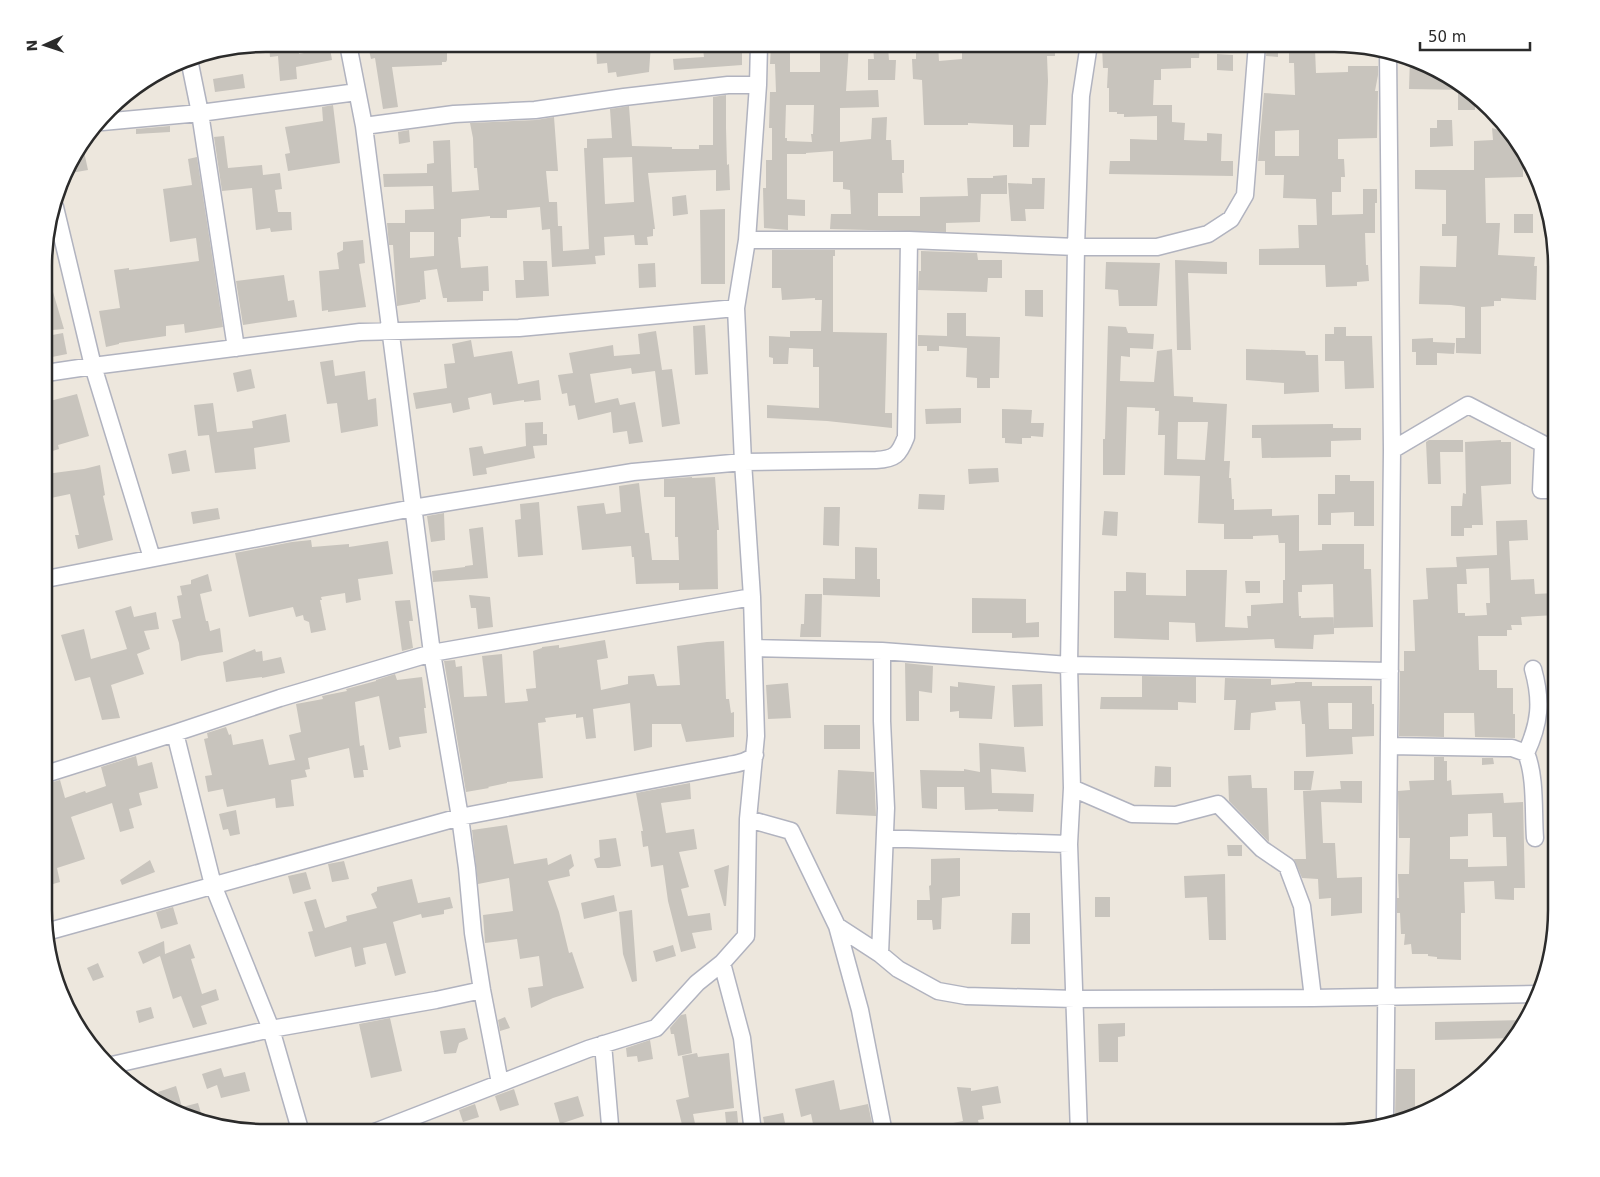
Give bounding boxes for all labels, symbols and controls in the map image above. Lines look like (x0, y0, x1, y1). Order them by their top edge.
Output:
north arrow (20, 20, 70, 70)
scale bar (1420, 20, 1530, 52)
text: 50 m (1428, 28, 1466, 46)
text: N (24, 39, 40, 52)

